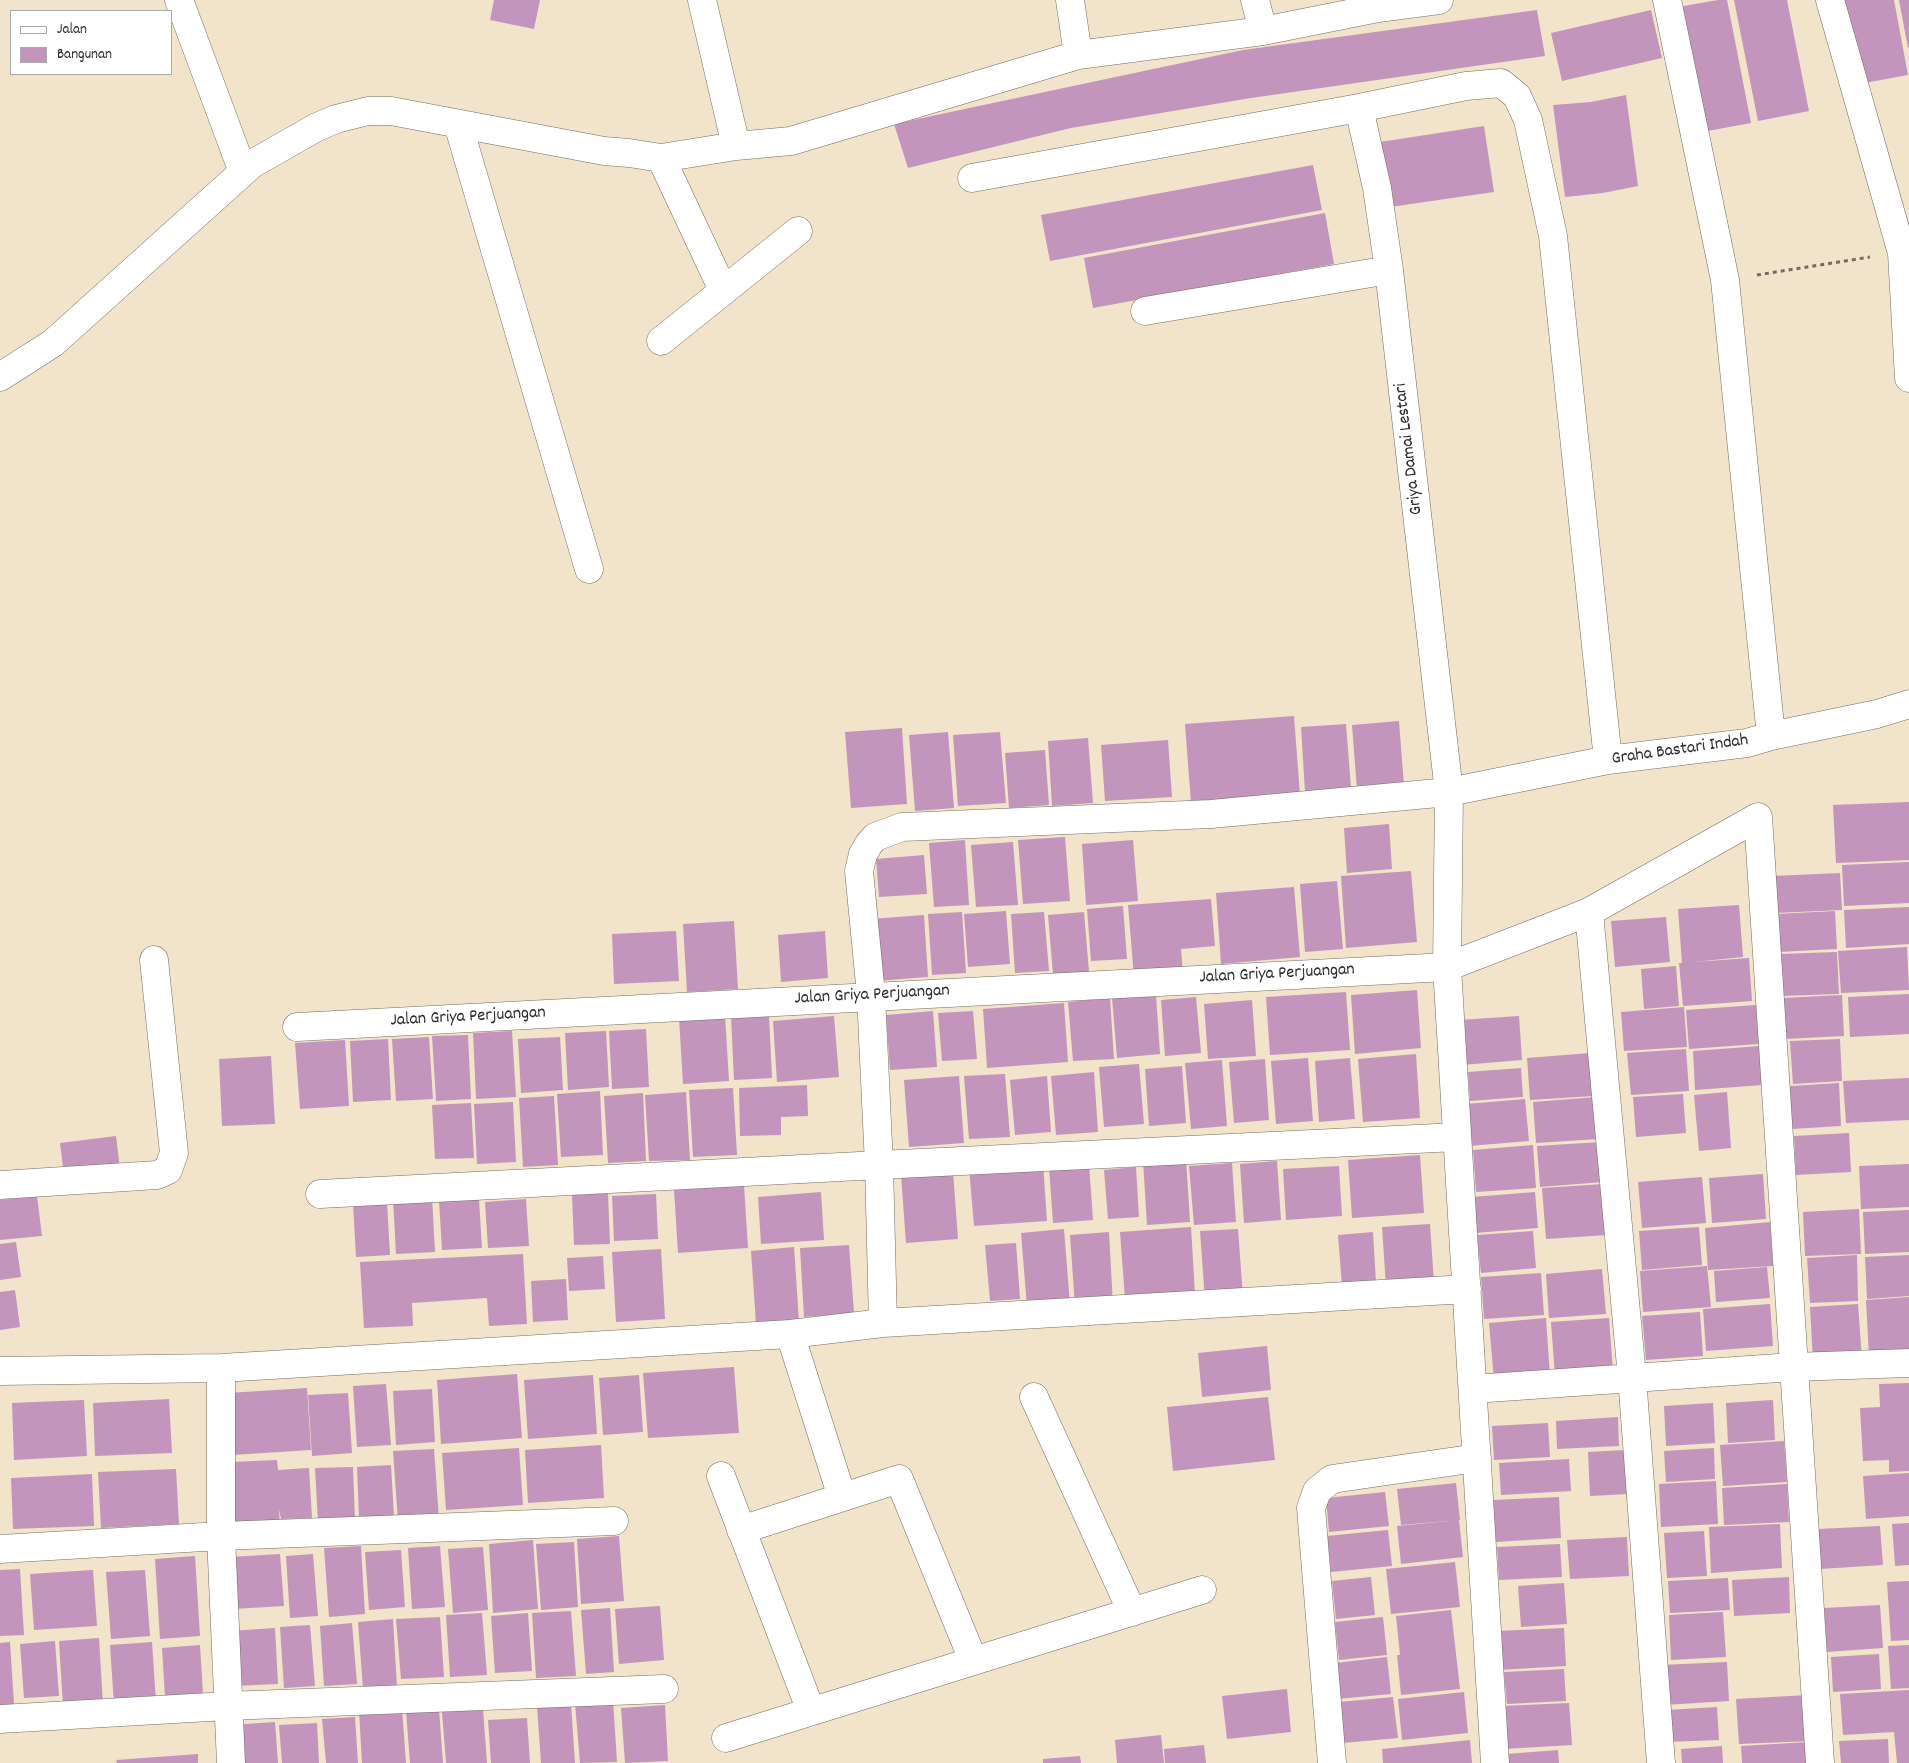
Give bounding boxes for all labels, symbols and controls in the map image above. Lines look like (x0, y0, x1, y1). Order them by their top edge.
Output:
legend (10, 10, 172, 75)
text: Jalan (57, 19, 87, 41)
text: Bangunan (57, 44, 112, 66)
street label: Griya Damai Lestari (1391, 382, 1429, 516)
street label: Graha Bastari Indah (1610, 731, 1750, 771)
street label: Jalan Griya Perjuangan (1199, 960, 1355, 990)
street label: Jalan Griya Perjuangan (794, 981, 950, 1011)
street label: Jalan Griya Perjuangan (390, 1003, 546, 1033)

